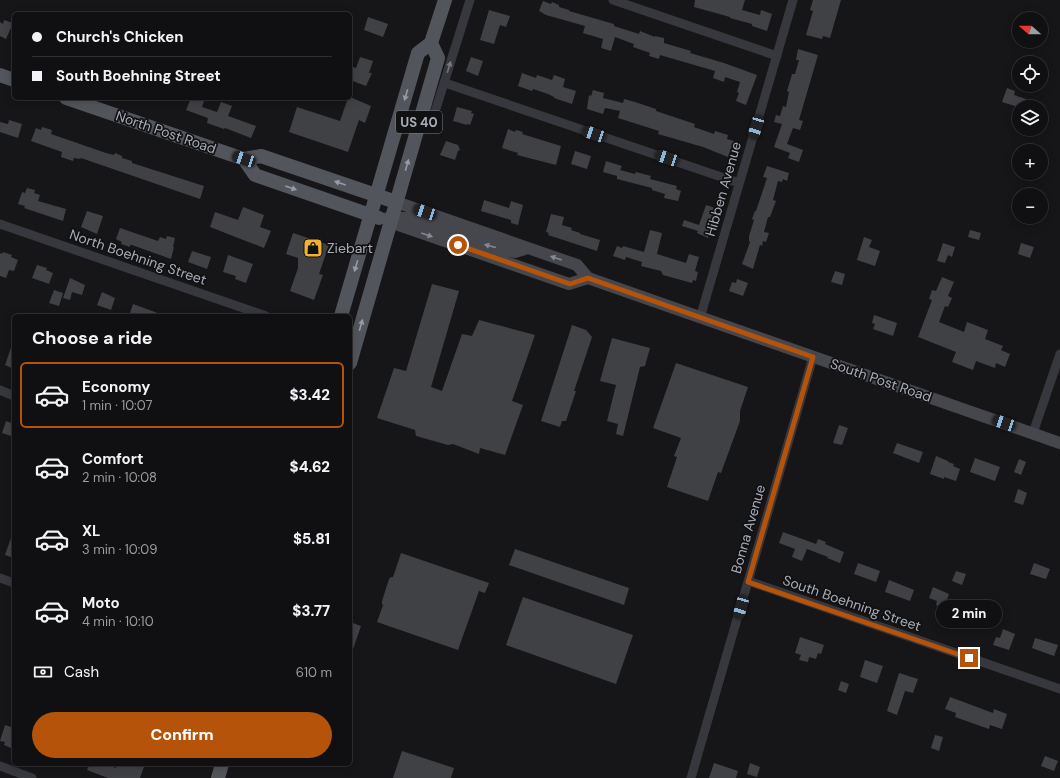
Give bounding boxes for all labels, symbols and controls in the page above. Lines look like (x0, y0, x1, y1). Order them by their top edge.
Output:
north arrow (1012, 12, 1048, 48)
map controls (1012, 12, 1048, 224)
text: Church's Chicken (56, 27, 184, 47)
button: locate (1012, 56, 1048, 92)
one-way arrow (446, 60, 452, 72)
text: South Boehning Street (56, 66, 221, 86)
one-way arrow (403, 90, 409, 102)
button: layers (1012, 100, 1048, 136)
street label: North Post Road (113, 106, 219, 158)
road number: US 40 (396, 111, 442, 133)
car (747, 114, 765, 140)
car (581, 124, 607, 144)
street label: Hibben Avenue (701, 140, 745, 238)
button: + (1012, 144, 1048, 180)
car (654, 148, 680, 168)
car (231, 149, 257, 169)
one-way arrow (404, 158, 410, 170)
one-way arrow (333, 179, 345, 185)
one-way arrow (286, 185, 298, 191)
button: − (1012, 188, 1048, 224)
car (412, 202, 438, 222)
street label: North Boehning Street (67, 225, 209, 289)
one-way arrow (422, 232, 434, 238)
route start (449, 236, 467, 254)
shop icon: Ziebart (302, 237, 324, 259)
place label: Ziebart (327, 239, 373, 257)
one-way arrow (484, 243, 496, 249)
one-way arrow (550, 255, 562, 261)
one-way arrow (353, 261, 359, 273)
one-way arrow (358, 319, 364, 331)
text: Choose a ride (32, 326, 153, 350)
street label: South Post Road (828, 354, 934, 406)
icon: car (34, 377, 70, 413)
text: Economy (82, 377, 150, 397)
text: $3.42 (289, 385, 330, 405)
text: 1 min · 10:07 (82, 397, 152, 414)
car (991, 413, 1017, 433)
icon: car (34, 449, 70, 485)
text: Comfort (82, 449, 143, 469)
text: $4.62 (290, 457, 330, 477)
text: 2 min · 10:08 (82, 469, 157, 486)
street label: Bonna Avenue (727, 482, 769, 576)
icon: car (34, 521, 70, 557)
text: XL (82, 521, 100, 541)
text: $5.81 (293, 529, 330, 549)
text: 3 min · 10:09 (82, 541, 157, 558)
street label: South Boehning Street (780, 571, 924, 635)
icon: car (34, 593, 70, 629)
text: Moto (82, 593, 120, 613)
car (732, 594, 750, 620)
callout: 2 min (936, 600, 1002, 628)
text: $3.77 (292, 601, 330, 621)
text: 2 min (952, 605, 986, 622)
text: 4 min · 10:10 (82, 613, 154, 630)
route end (960, 649, 978, 667)
icon: cash (32, 661, 54, 683)
text: Cash (64, 662, 99, 682)
text: 610 m (296, 664, 332, 681)
button: Confirm (32, 712, 332, 758)

